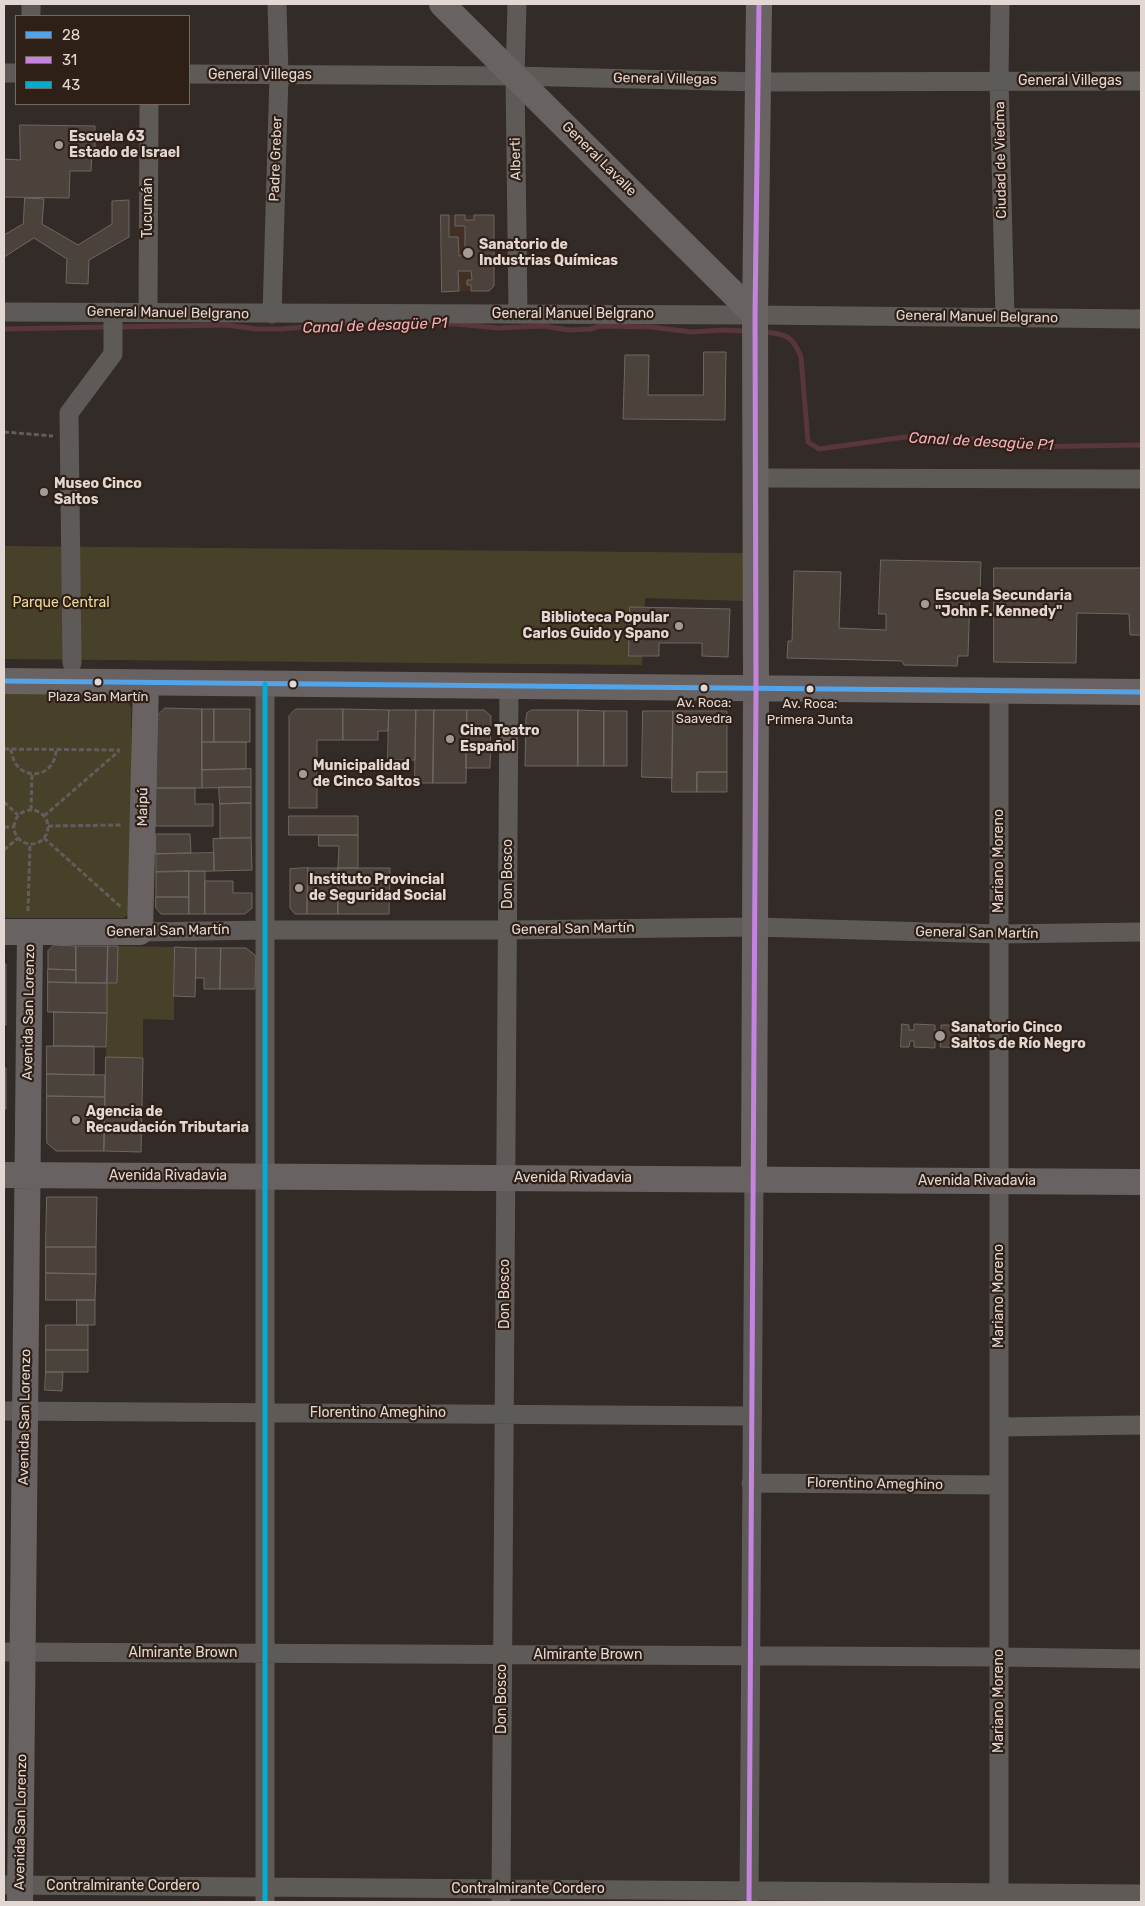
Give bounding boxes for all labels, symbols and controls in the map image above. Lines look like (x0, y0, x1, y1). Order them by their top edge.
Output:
legend (15, 15, 190, 105)
text: 28 (62, 26, 80, 44)
text: 31 (62, 51, 77, 69)
street label: General Villegas (208, 67, 312, 83)
street label: General Villegas (613, 70, 717, 88)
street label: General Villegas (1018, 73, 1122, 89)
text: 43 (62, 76, 80, 94)
street label: Ciudad de Viedma (992, 101, 1010, 219)
street label: Padre Greber (266, 116, 286, 202)
street label: General Lavalle (558, 118, 640, 200)
place label: Escuela 63 Estado de Israel (69, 129, 180, 162)
street label: Alberti (507, 137, 525, 181)
marker: Escuela 63 Estado de Israel (53, 139, 65, 151)
street label: Tucumán (140, 178, 156, 238)
place label: Sanatorio de Industrias Químicas (479, 237, 618, 270)
marker: Sanatorio de Industrias Químicas (461, 246, 475, 260)
street label: General Manuel Belgrano (87, 303, 249, 323)
street label: General Manuel Belgrano (492, 306, 654, 322)
street label: General Manuel Belgrano (896, 307, 1058, 327)
water label: Canal de desagüe P1 (302, 314, 448, 338)
water label: Canal de desagüe P1 (908, 429, 1054, 455)
place label: Museo Cinco Saltos (54, 476, 142, 508)
marker: Museo Cinco Saltos (38, 486, 50, 498)
place label: Escuela Secundaria "John F. Kennedy" (935, 588, 1072, 620)
park label: Parque Central (12, 595, 110, 611)
marker: Escuela Secundaria "John F. Kennedy" (919, 598, 931, 610)
place label: Biblioteca Popular Carlos Guido y Spano (523, 610, 669, 642)
marker: Biblioteca Popular Carlos Guido y Spano (673, 620, 685, 632)
marker: Plaza San Martín (93, 677, 103, 687)
unlabelled marker (288, 679, 298, 689)
marker: Av. Roca: Saavedra (699, 683, 709, 693)
marker: Av. Roca: Primera Junta (805, 684, 815, 694)
place label: Plaza San Martín (48, 689, 148, 705)
place label: Av. Roca: Saavedra (676, 695, 732, 726)
place label: Av. Roca: Primera Junta (767, 696, 853, 727)
place label: Cine Teatro Español (460, 723, 540, 756)
marker: Cine Teatro Español (444, 733, 456, 745)
place label: Municipalidad de Cinco Saltos (313, 758, 420, 790)
marker: Municipalidad de Cinco Saltos (297, 768, 309, 780)
street label: Maipú (134, 787, 152, 827)
street label: Mariano Moreno (991, 809, 1007, 913)
street label: Don Bosco (500, 839, 516, 909)
place label: Instituto Provincial de Seguridad Social (309, 872, 446, 904)
marker: Instituto Provincial de Seguridad Social (293, 882, 305, 894)
street label: General San Martín (511, 920, 635, 938)
street label: General San Martín (106, 922, 230, 940)
street label: General San Martín (915, 924, 1039, 942)
street label: Avenida San Lorenzo (19, 944, 39, 1080)
place label: Sanatorio Cinco Saltos de Río Negro (951, 1020, 1086, 1052)
marker: Sanatorio Cinco Saltos de Río Negro (933, 1029, 947, 1043)
place label: Agencia de Recaudación Tributaria (86, 1104, 249, 1136)
marker: Agencia de Recaudación Tributaria (70, 1114, 82, 1126)
street label: Avenida Rivadavia (109, 1168, 227, 1184)
street label: Avenida Rivadavia (514, 1170, 632, 1186)
street label: Avenida Rivadavia (918, 1173, 1036, 1189)
street label: Mariano Moreno (991, 1244, 1007, 1348)
street label: Don Bosco (497, 1259, 513, 1329)
street label: Avenida San Lorenzo (15, 1349, 35, 1485)
street label: Florentino Ameghino (310, 1405, 446, 1421)
street label: Florentino Ameghino (807, 1474, 943, 1494)
street label: Almirante Brown (129, 1645, 237, 1661)
street label: Almirante Brown (534, 1647, 642, 1663)
street label: Mariano Moreno (991, 1649, 1007, 1753)
street label: Don Bosco (494, 1664, 510, 1734)
street label: Avenida San Lorenzo (11, 1754, 31, 1890)
street label: Contralmirante Cordero (46, 1878, 200, 1894)
street label: Contralmirante Cordero (451, 1881, 605, 1897)

